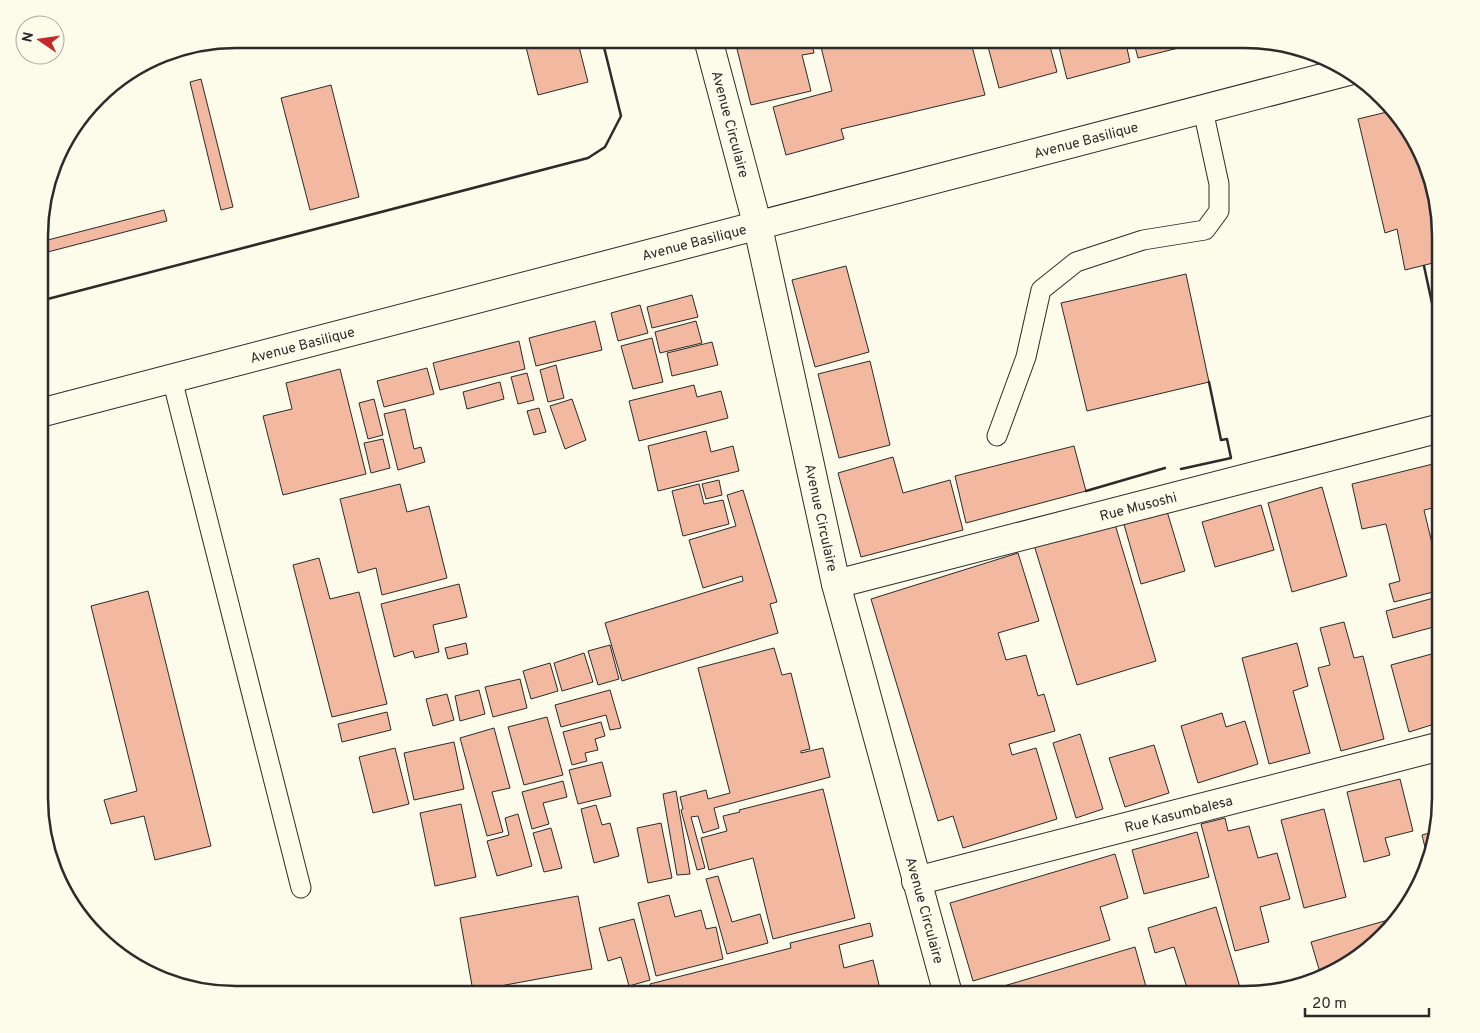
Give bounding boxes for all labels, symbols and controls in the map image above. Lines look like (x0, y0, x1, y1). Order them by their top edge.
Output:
north arrow (15, 15, 65, 65)
text: N (19, 31, 38, 44)
street label: Avenue Circulaire (707, 69, 752, 180)
street label: Avenue Basilique (1032, 119, 1140, 163)
street label: Avenue Basilique (640, 222, 749, 265)
street label: Avenue Basilique (248, 324, 357, 368)
street label: Avenue Circulaire (800, 462, 840, 573)
street label: Rue Musoshi (1098, 489, 1179, 526)
street label: Rue Kasumbalesa (1123, 793, 1235, 837)
street label: Avenue Circulaire (901, 855, 946, 966)
scale bar (1305, 986, 1429, 1018)
text: 20 m (1312, 995, 1347, 1014)

